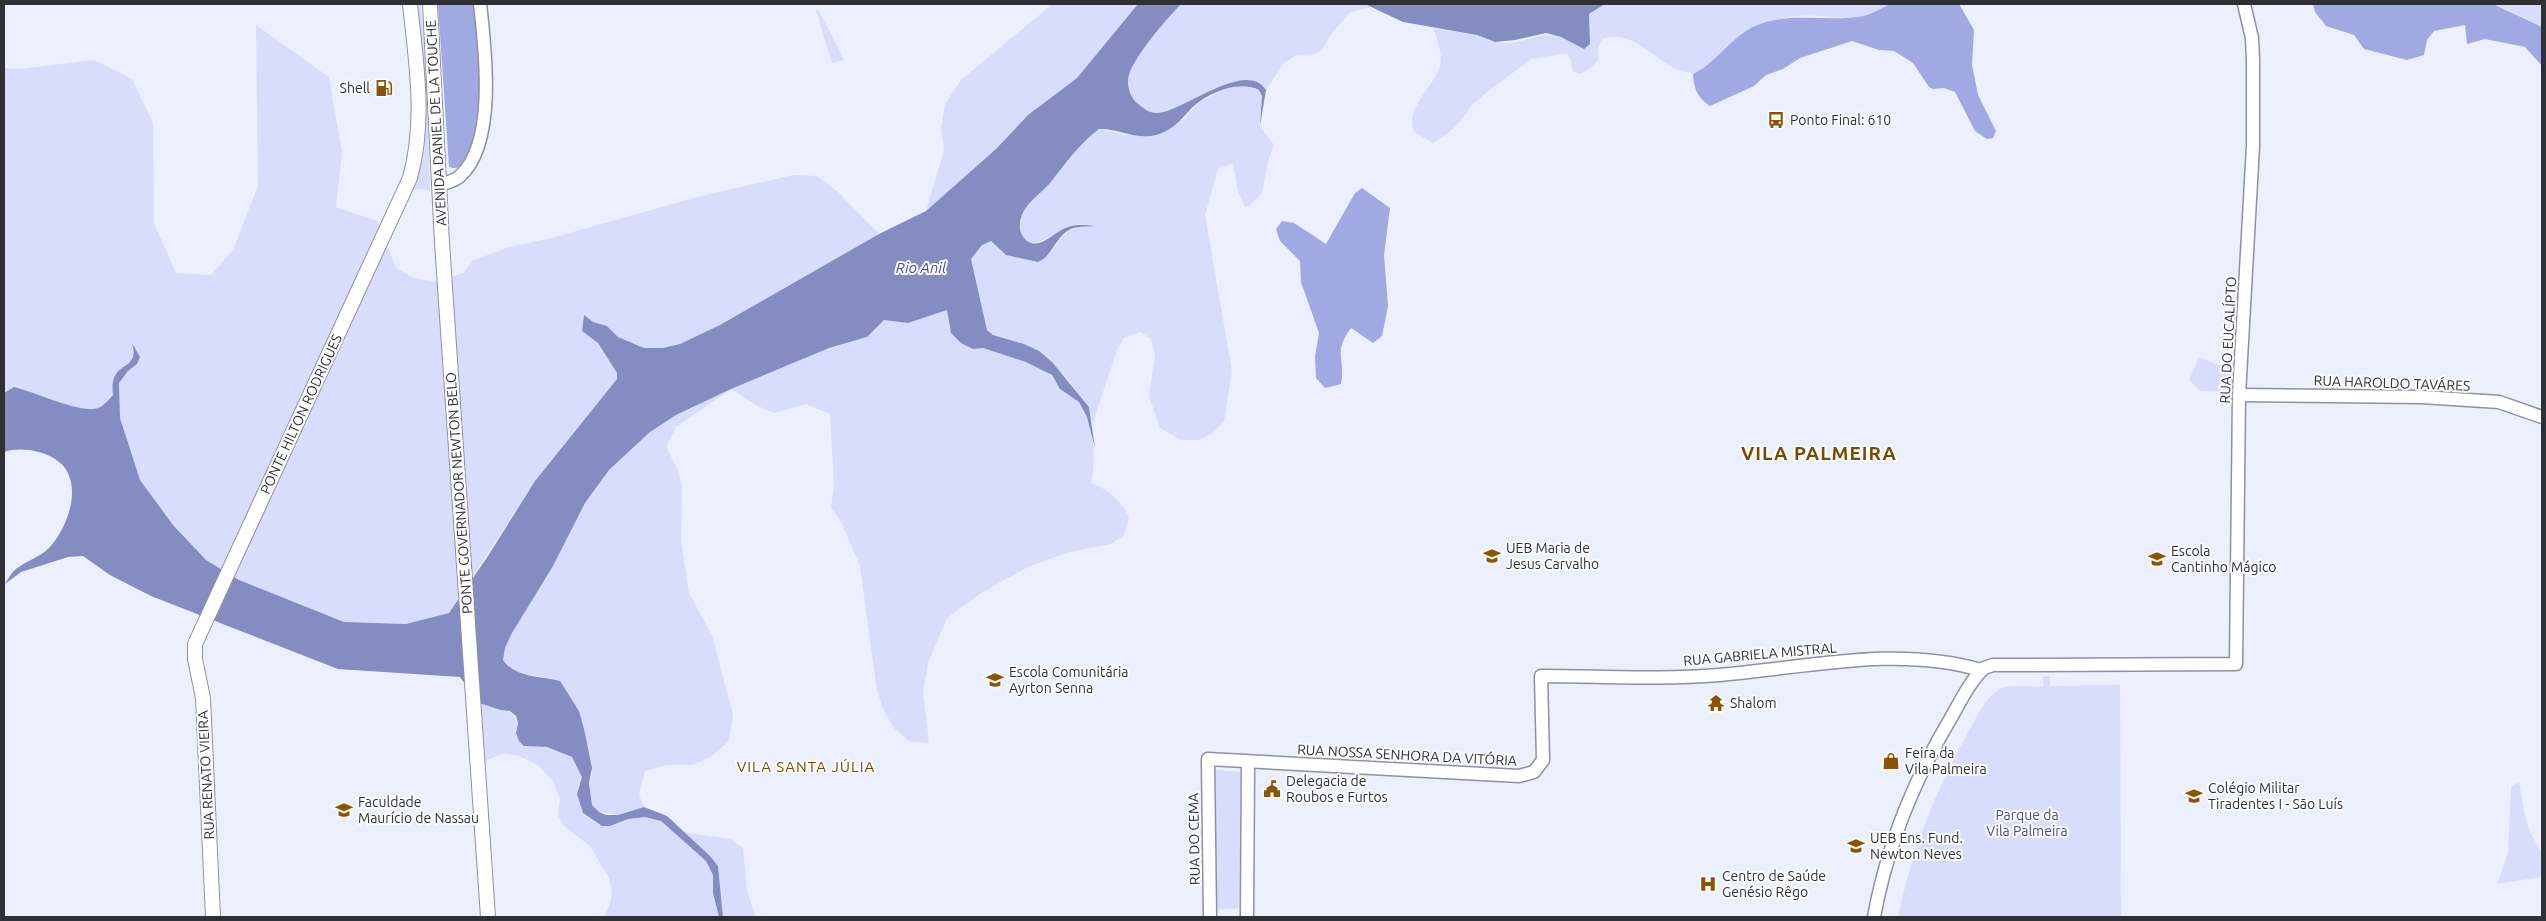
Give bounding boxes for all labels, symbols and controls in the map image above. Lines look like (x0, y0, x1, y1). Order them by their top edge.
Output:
street label: AVENIDA DANIEL DE LA TOUCHE (423, 19, 449, 226)
fuel station icon: Shell (374, 78, 394, 98)
place label: Shell (340, 80, 370, 96)
bus stop icon: Ponto Final: 610 (1766, 110, 1786, 130)
place label: Ponto Final: 610 (1790, 112, 1891, 128)
water label: Rio Anil (896, 259, 947, 276)
street label: RUA DO EUCALÍPTO (2216, 276, 2239, 404)
street label: PONTE HILTON RODRIGUES (257, 332, 345, 496)
street label: PONTE GOVERNADOR NEWTON BELO (443, 371, 475, 614)
street label: RUA HAROLDO TAVÁRES (2313, 371, 2471, 394)
district label: VILA PALMEIRA (1741, 442, 1897, 464)
place label: UEB Maria de Jesus Carvalho (1506, 540, 1599, 572)
place label: Escola Cantinho Mágico (2171, 543, 2277, 575)
school or university icon: UEB Maria de Jesus Carvalho (1482, 546, 1502, 566)
school or university icon: Escola Cantinho Mágico (2147, 549, 2167, 569)
street label: RUA GABRIELA MISTRAL (1683, 639, 1837, 669)
place label: Escola Comunitária Ayrton Senna (1009, 664, 1129, 696)
school or university icon: Escola Comunitária Ayrton Senna (985, 670, 1005, 690)
temple icon: Shalom (1706, 693, 1726, 713)
place label: Shalom (1730, 695, 1776, 711)
street label: RUA RENATO VIEIRA (195, 710, 217, 840)
street label: RUA NOSSA SENHORA DA VITÓRIA (1297, 740, 1517, 769)
place label: Feira da Vila Palmeira (1905, 745, 1987, 777)
shop icon: Feira da Vila Palmeira (1881, 751, 1901, 771)
district label: VILA SANTA JÚLIA (737, 758, 875, 775)
place label: Delegacia de Roubos e Furtos (1286, 773, 1388, 805)
public building icon: Delegacia de Roubos e Furtos (1262, 779, 1282, 799)
place label: Colégio Militar Tiradentes I - São Luís (2208, 780, 2343, 812)
school or university icon: Colégio Militar Tiradentes I - São Luís (2184, 786, 2204, 806)
street label: RUA DO CEMA (1185, 793, 1203, 885)
place label: Faculdade Maurício de Nassau (358, 794, 479, 826)
school or university icon: Faculdade Maurício de Nassau (334, 800, 354, 820)
park label: Parque da Vila Palmeira (1986, 807, 2068, 839)
place label: UEB Ens. Fund. Newton Neves (1870, 830, 1963, 862)
school or university icon: UEB Ens. Fund. Newton Neves (1846, 836, 1866, 856)
place label: Centro de Saúde Genésio Rêgo (1722, 868, 1826, 900)
hospital icon: Centro de Saúde Genésio Rêgo (1698, 874, 1718, 894)

